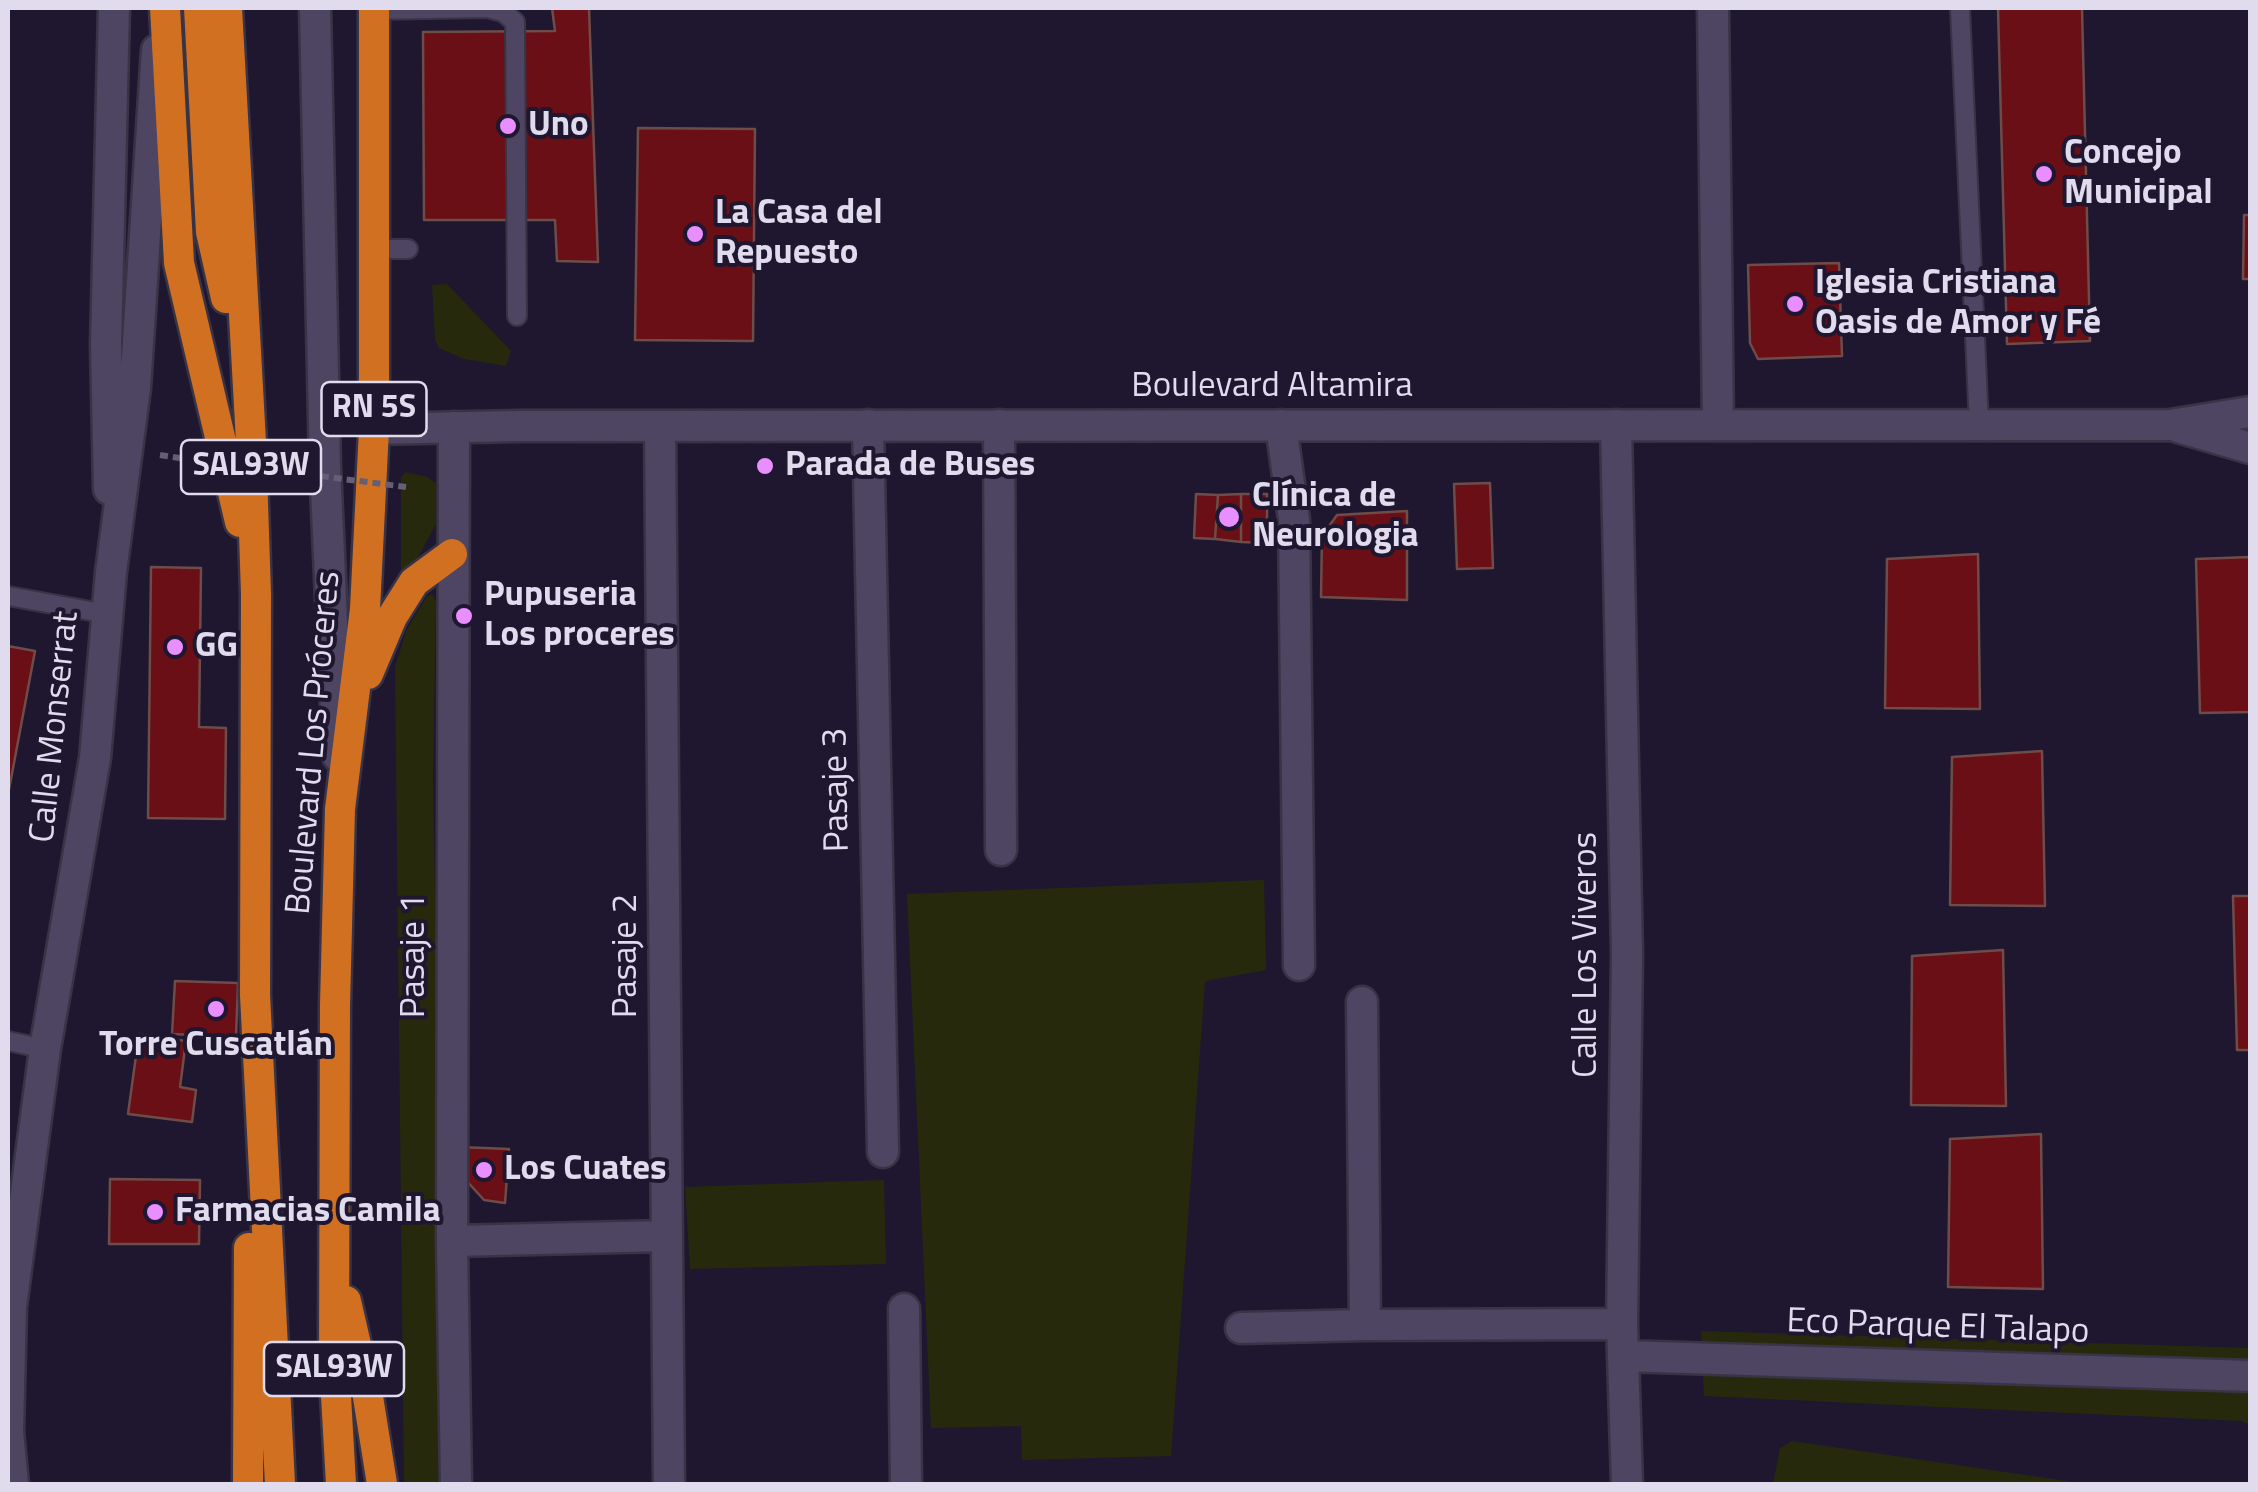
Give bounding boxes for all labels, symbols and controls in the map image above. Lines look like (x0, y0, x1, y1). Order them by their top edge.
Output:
place label: Uno (528, 105, 589, 147)
marker: Uno (497, 115, 519, 137)
place label: Concejo Municipal (2064, 133, 2213, 215)
marker: Concejo Municipal (2033, 163, 2055, 185)
place label: La Casa del Repuesto (715, 193, 883, 275)
marker: La Casa del Repuesto (684, 223, 706, 245)
place label: Iglesia Cristiana Oasis de Amor y Fé (1815, 263, 2101, 345)
marker: Iglesia Cristiana Oasis de Amor y Fé (1784, 293, 1806, 315)
street label: Boulevard Altamira (1131, 366, 1413, 408)
road number: RN 5S (322, 382, 426, 436)
road number: SAL93W (181, 440, 321, 494)
place label: Parada de Buses (785, 445, 1035, 487)
marker: Parada de Buses (754, 455, 776, 477)
place label: Clínica de Neurologia (1252, 476, 1419, 558)
marker: Clínica de Neurologia (1216, 504, 1242, 530)
street label: Boulevard Los Próceres (279, 570, 351, 916)
place label: Pupuseria Los proceres (484, 575, 675, 657)
marker: Pupuseria Los proceres (453, 605, 475, 627)
street label: Calle Monserrat (23, 609, 89, 845)
place label: GG (195, 626, 238, 668)
marker: GG (164, 636, 186, 658)
street label: Pasaje 3 (816, 727, 860, 853)
street label: Calle Los Viveros (1566, 832, 1608, 1078)
street label: Pasaje 1 (394, 894, 436, 1018)
street label: Pasaje 2 (606, 894, 648, 1018)
marker: Torre Cuscatlán (205, 998, 227, 1020)
place label: Torre Cuscatlán (99, 1025, 333, 1067)
place label: Los Cuates (504, 1149, 667, 1191)
marker: Los Cuates (473, 1159, 495, 1181)
place label: Farmacias Camila (175, 1191, 441, 1233)
marker: Farmacias Camila (144, 1201, 166, 1223)
street label: Eco Parque El Talapo (1786, 1302, 2090, 1354)
road number: SAL93W (264, 1342, 404, 1396)

